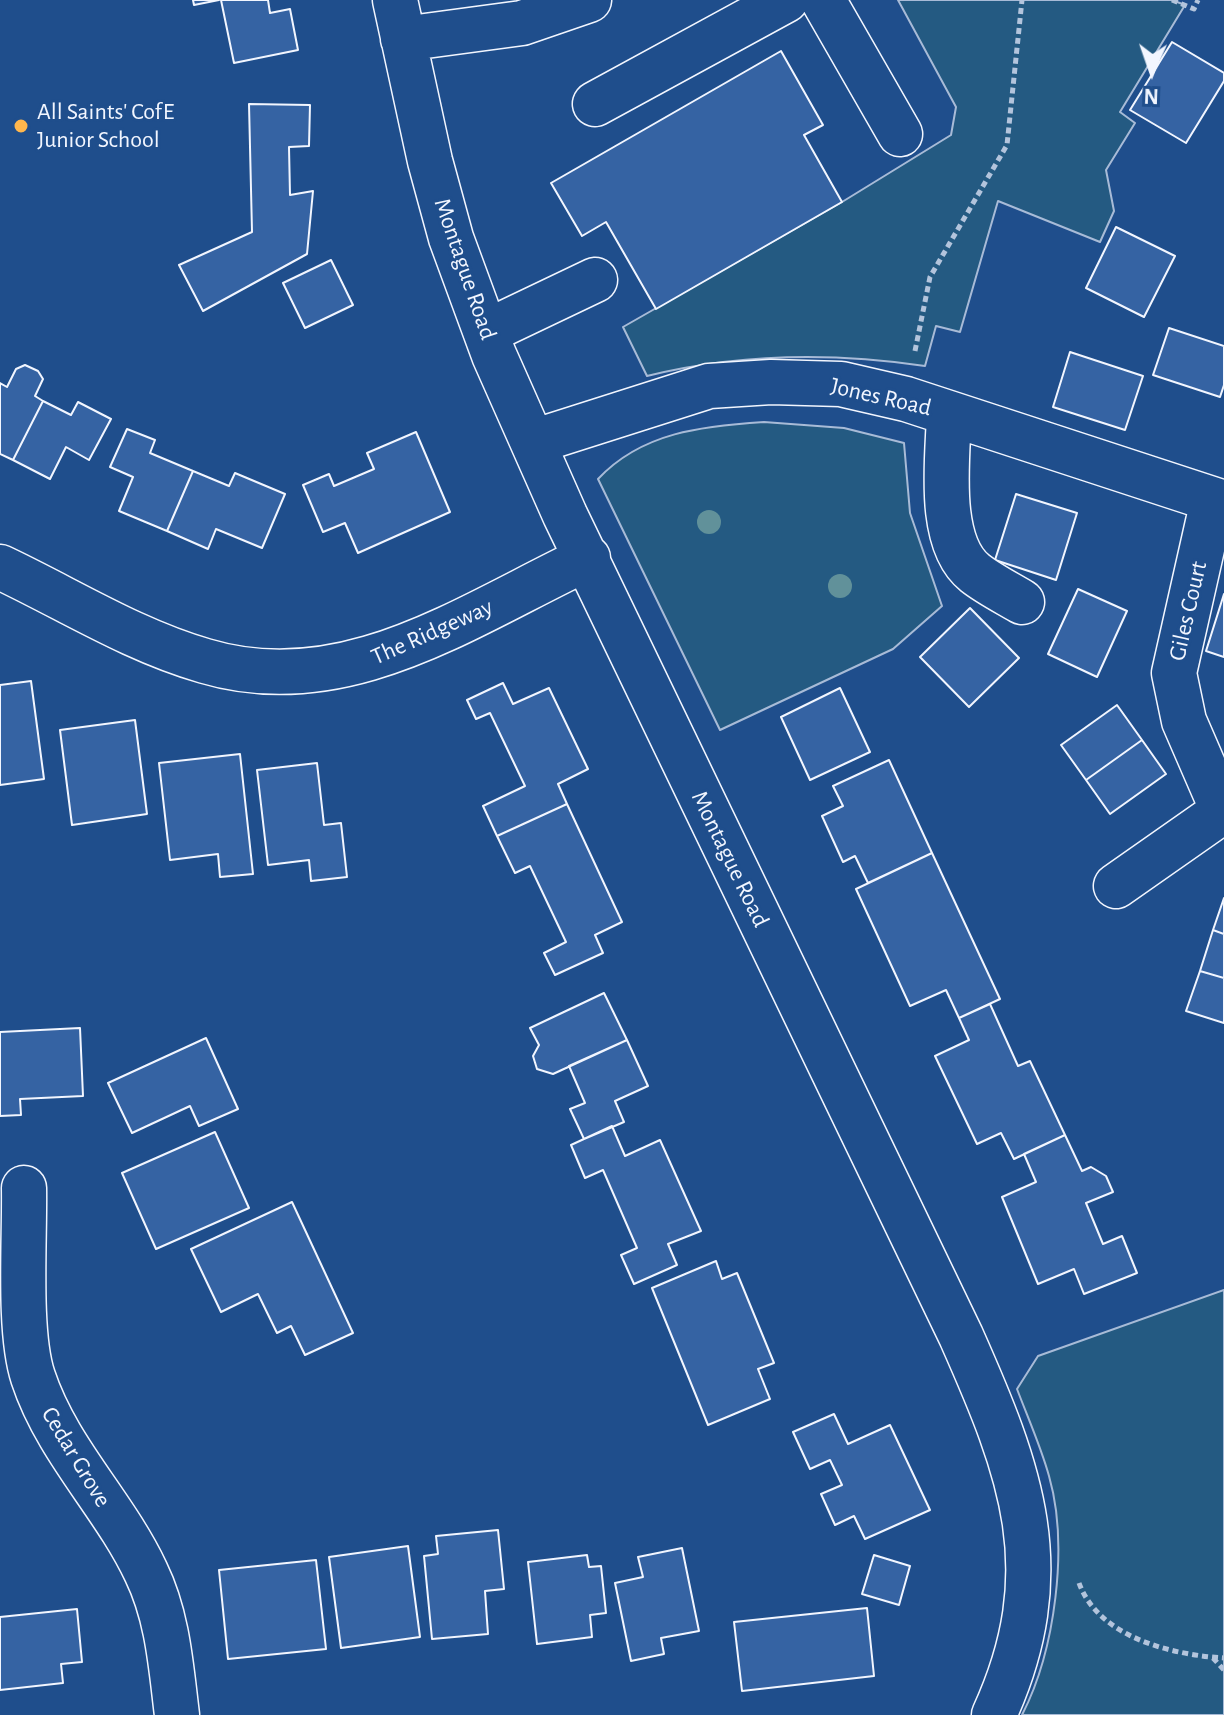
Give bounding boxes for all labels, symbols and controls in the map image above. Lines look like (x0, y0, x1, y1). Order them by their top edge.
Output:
north arrow (1112, 32, 1192, 112)
text: N (1143, 85, 1159, 107)
place label: All Saints' CofE Junior School (37, 98, 174, 154)
marker: All Saints' CofE Junior School (12, 117, 30, 135)
street label: Montague Road (427, 194, 503, 344)
street label: Jones Road (828, 371, 934, 423)
street label: Giles Court (1163, 558, 1213, 664)
street label: The Ridgeway (367, 592, 497, 672)
street label: Montague Road (685, 786, 775, 932)
street label: Cedar Grove (35, 1402, 117, 1512)

